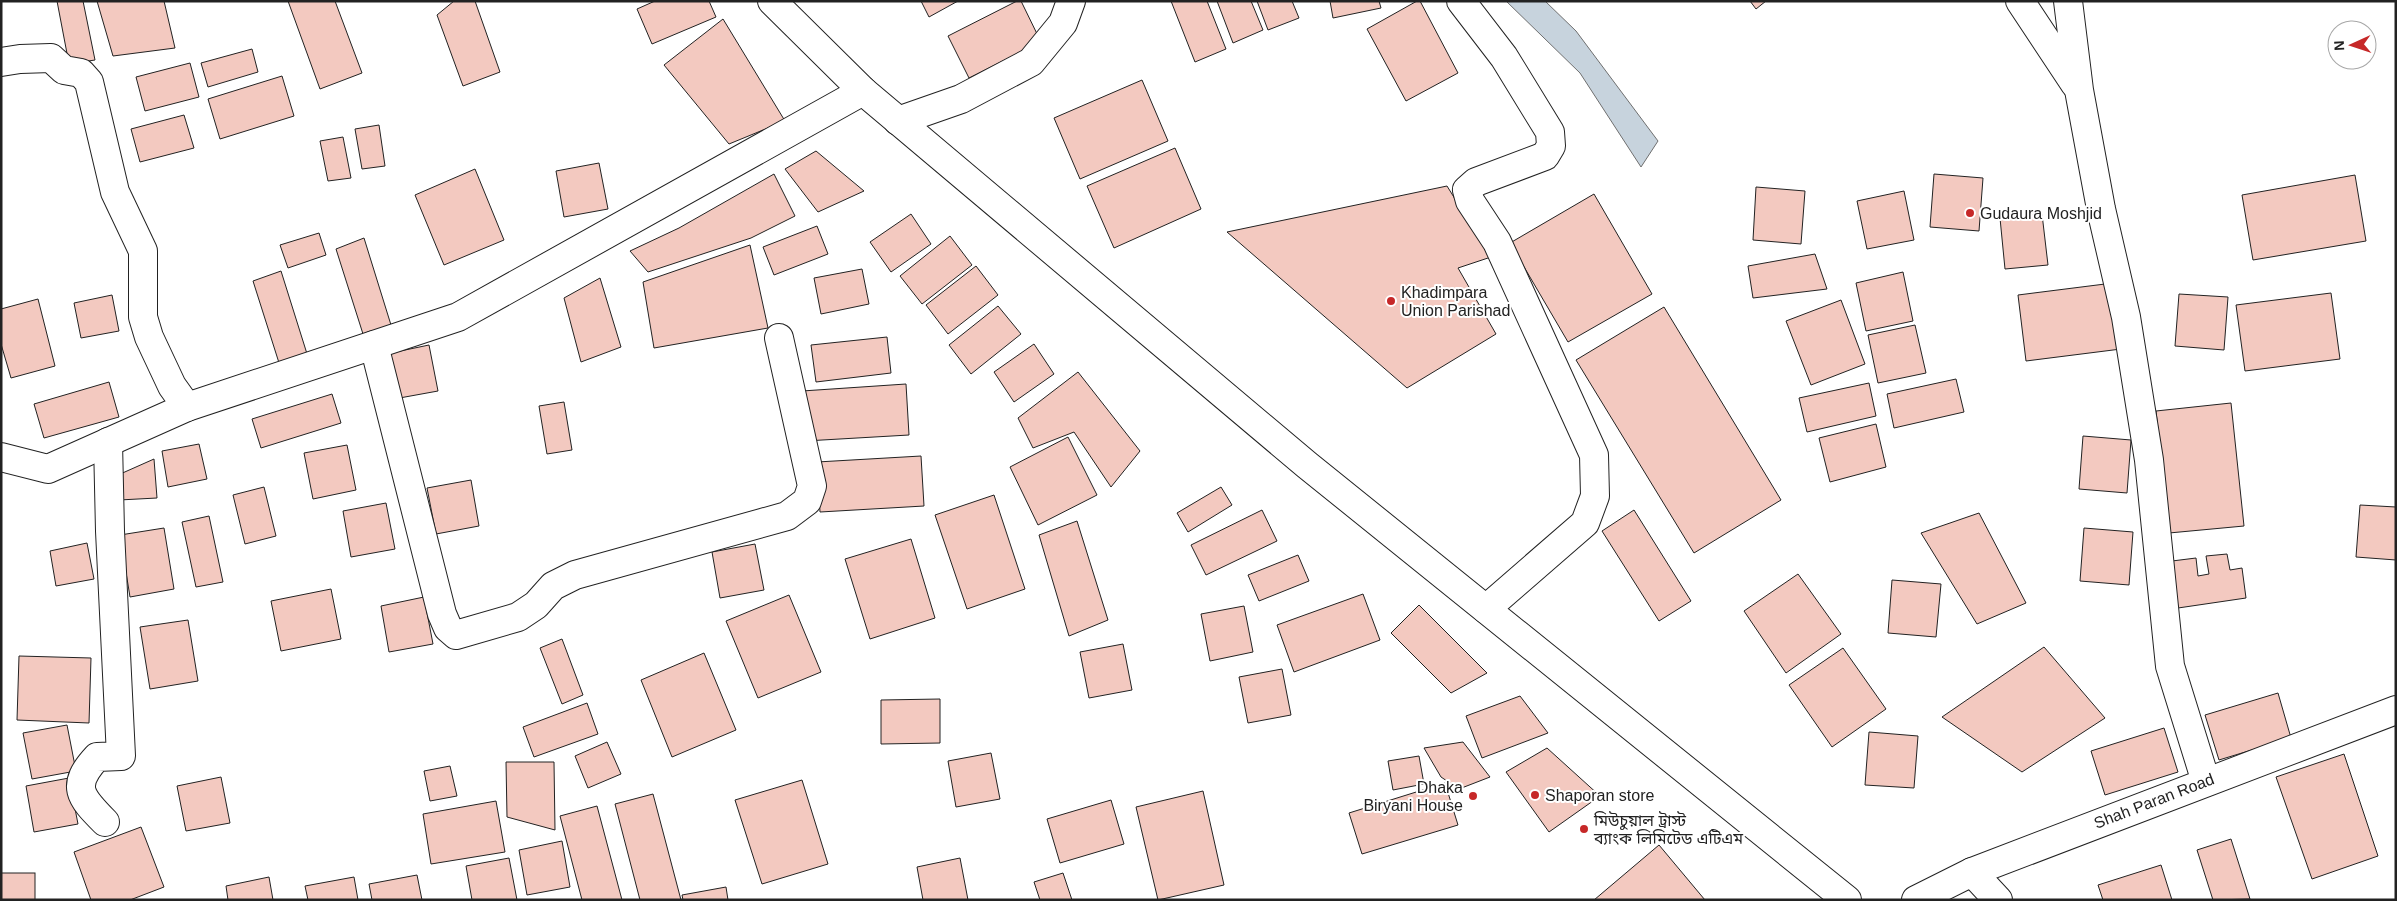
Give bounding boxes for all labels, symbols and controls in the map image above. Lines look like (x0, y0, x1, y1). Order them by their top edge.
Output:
north arrow (2327, 20, 2377, 70)
text: N (2331, 40, 2347, 51)
place label: Gudaura Moshjid (1980, 205, 2102, 222)
marker: Gudaura Moshjid (1964, 207, 1976, 219)
place label: Khadimpara Union Parishad (1401, 284, 1510, 319)
marker: Khadimpara Union Parishad (1385, 295, 1397, 307)
street label: Shah Paran Road (2092, 770, 2216, 832)
place label: Dhaka Biryani House (1363, 779, 1463, 814)
place label: Shaporan store (1545, 787, 1655, 804)
marker: Shaporan store (1529, 789, 1541, 801)
marker: Dhaka Biryani House (1467, 790, 1479, 802)
place label: মিউচুয়াল ট্রাস্ট ব্যাংক লিমিটেড এটিএম (1593, 811, 1743, 847)
marker: মিউচুয়াল ট্রাস্ট ব্যাংক লিমিটেড এটিএম (1578, 823, 1590, 835)

